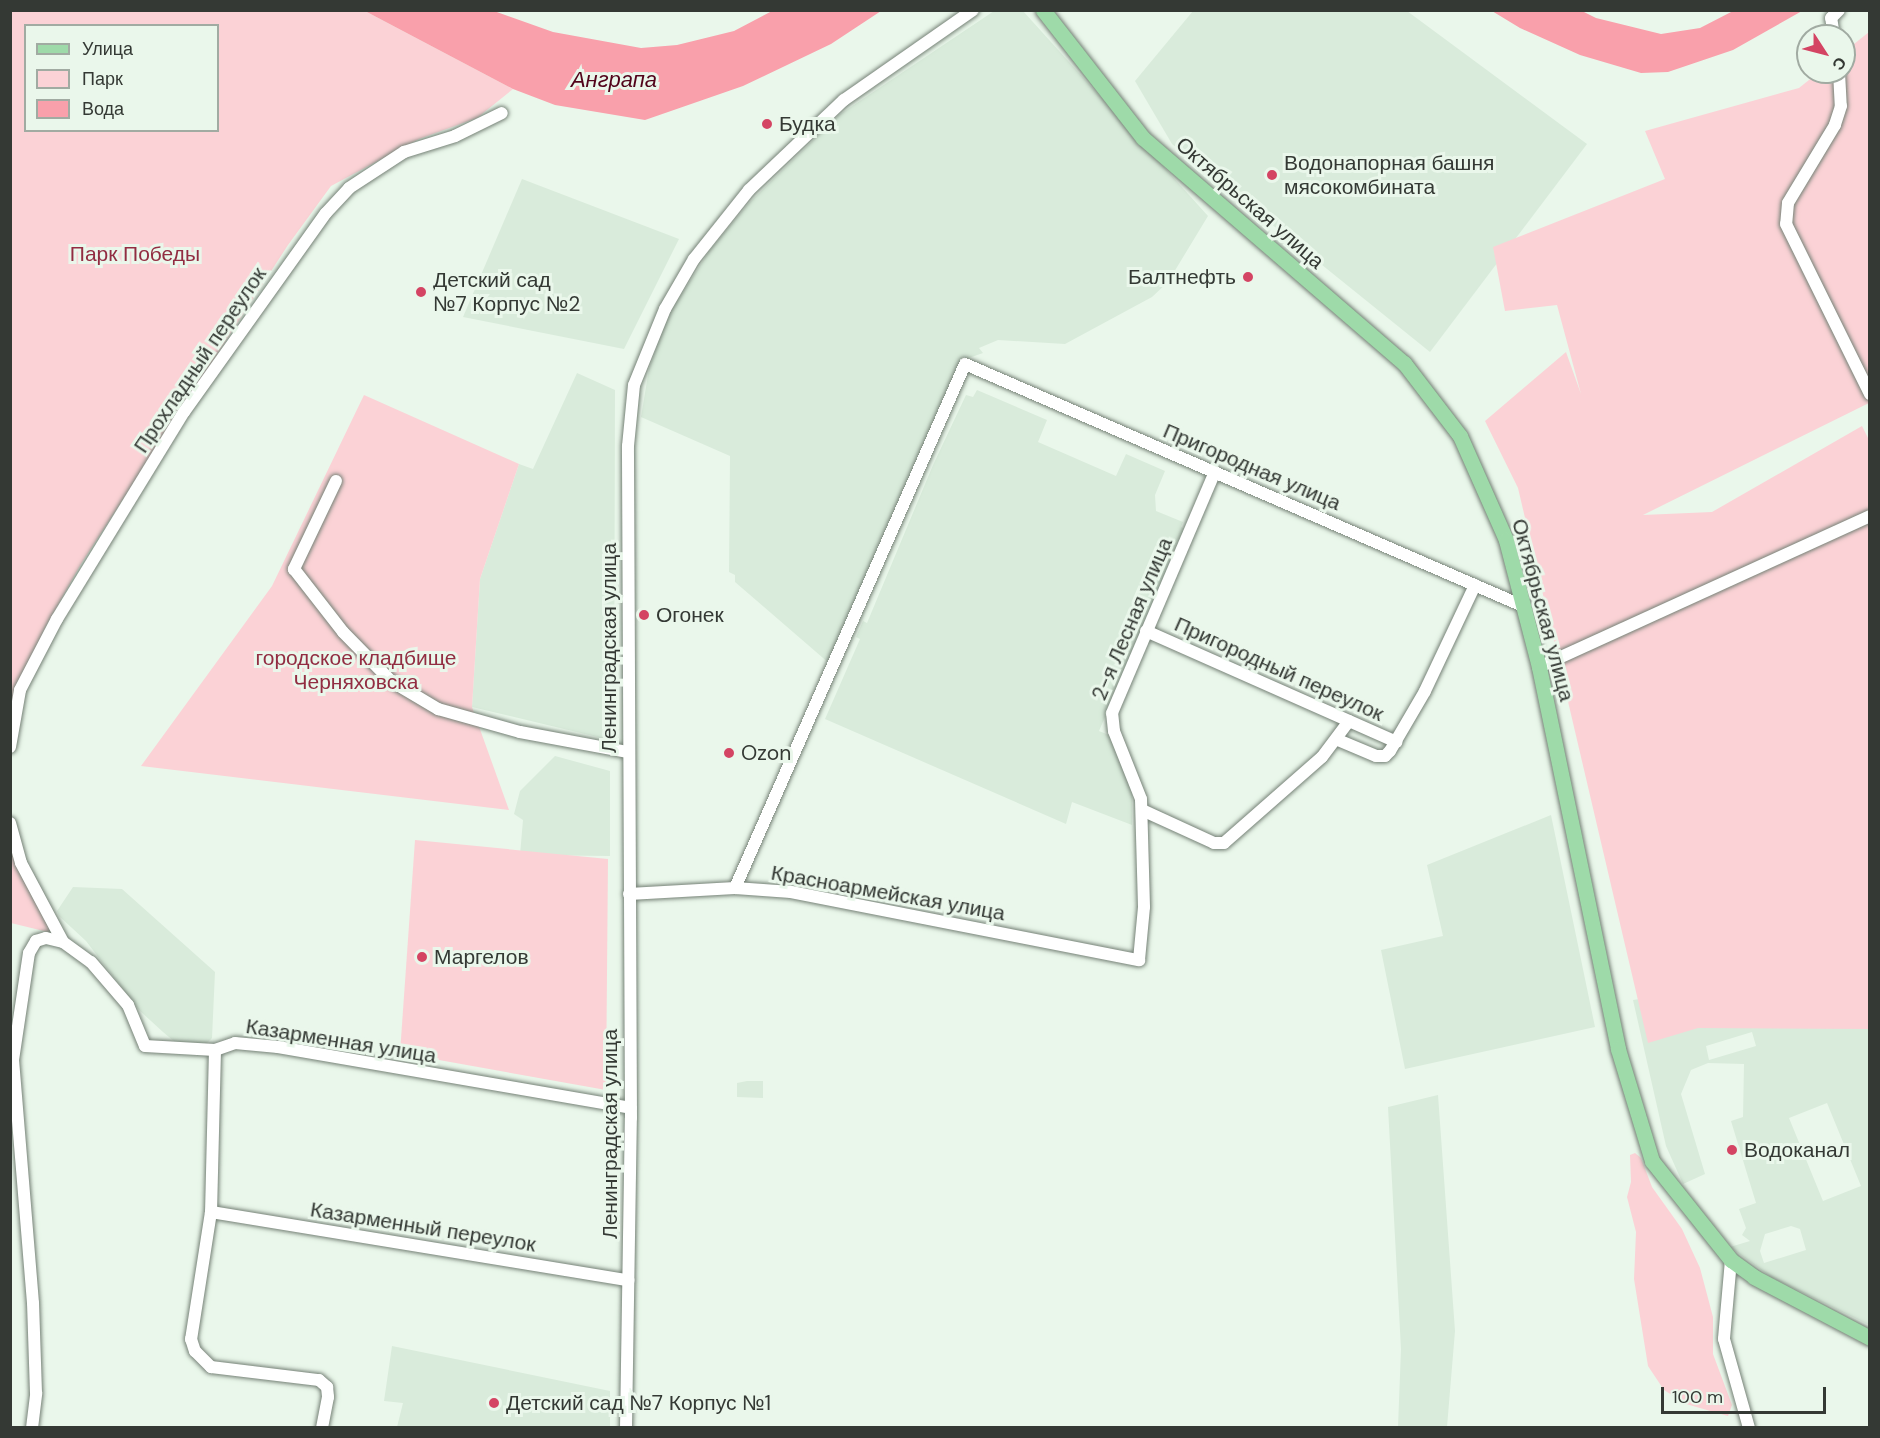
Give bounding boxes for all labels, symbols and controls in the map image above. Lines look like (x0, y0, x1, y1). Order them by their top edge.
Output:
legend (24, 24, 219, 132)
north arrow (1796, 24, 1856, 84)
text: Улица (82, 37, 133, 61)
text: С (1827, 53, 1851, 75)
text: Парк (82, 67, 123, 91)
water label: Анграпа (571, 67, 657, 93)
text: Вода (82, 97, 124, 121)
place label: Будка (779, 111, 836, 137)
marker: Будка (760, 117, 774, 131)
street label: Октябрьская улица (1171, 132, 1329, 274)
place label: Водонапорная башня мясокомбината (1284, 150, 1494, 200)
marker: Водонапорная башня мясокомбината (1265, 168, 1279, 182)
park label: Парк Победы (70, 241, 200, 267)
street label: Прохладный переулок (128, 262, 272, 458)
place label: Балтнефть (1128, 264, 1236, 290)
place label: Детский сад №7 Корпус №2 (433, 267, 580, 317)
marker: Балтнефть (1241, 270, 1255, 284)
marker: Детский сад №7 Корпус №2 (414, 285, 428, 299)
street label: Пригородная улица (1159, 418, 1345, 516)
street label: Октябрьская улица (1507, 516, 1579, 704)
street label: 2-я Лесная улица (1086, 534, 1178, 704)
street label: Ленинградская улица (596, 543, 622, 753)
place label: Огонек (656, 602, 724, 628)
marker: Огонек (637, 608, 651, 622)
street label: Пригородный переулок (1171, 612, 1387, 726)
park label: городское кладбище Черняховска (256, 645, 456, 695)
place label: Ozon (741, 740, 791, 766)
marker: Ozon (722, 746, 736, 760)
street label: Красноармейская улица (769, 860, 1007, 926)
place label: Маргелов (434, 944, 529, 970)
marker: Маргелов (415, 950, 429, 964)
street label: Казарменная улица (244, 1014, 438, 1068)
street label: Ленинградская улица (597, 1029, 623, 1239)
place label: Водоканал (1744, 1137, 1850, 1163)
marker: Водоканал (1725, 1143, 1739, 1157)
street label: Казарменный переулок (308, 1197, 538, 1257)
scale bar (1664, 1375, 1829, 1413)
text: 100 m (1672, 1385, 1723, 1409)
place label: Детский сад №7 Корпус №1 (506, 1390, 771, 1416)
marker: Детский сад №7 Корпус №1 (487, 1396, 501, 1410)

